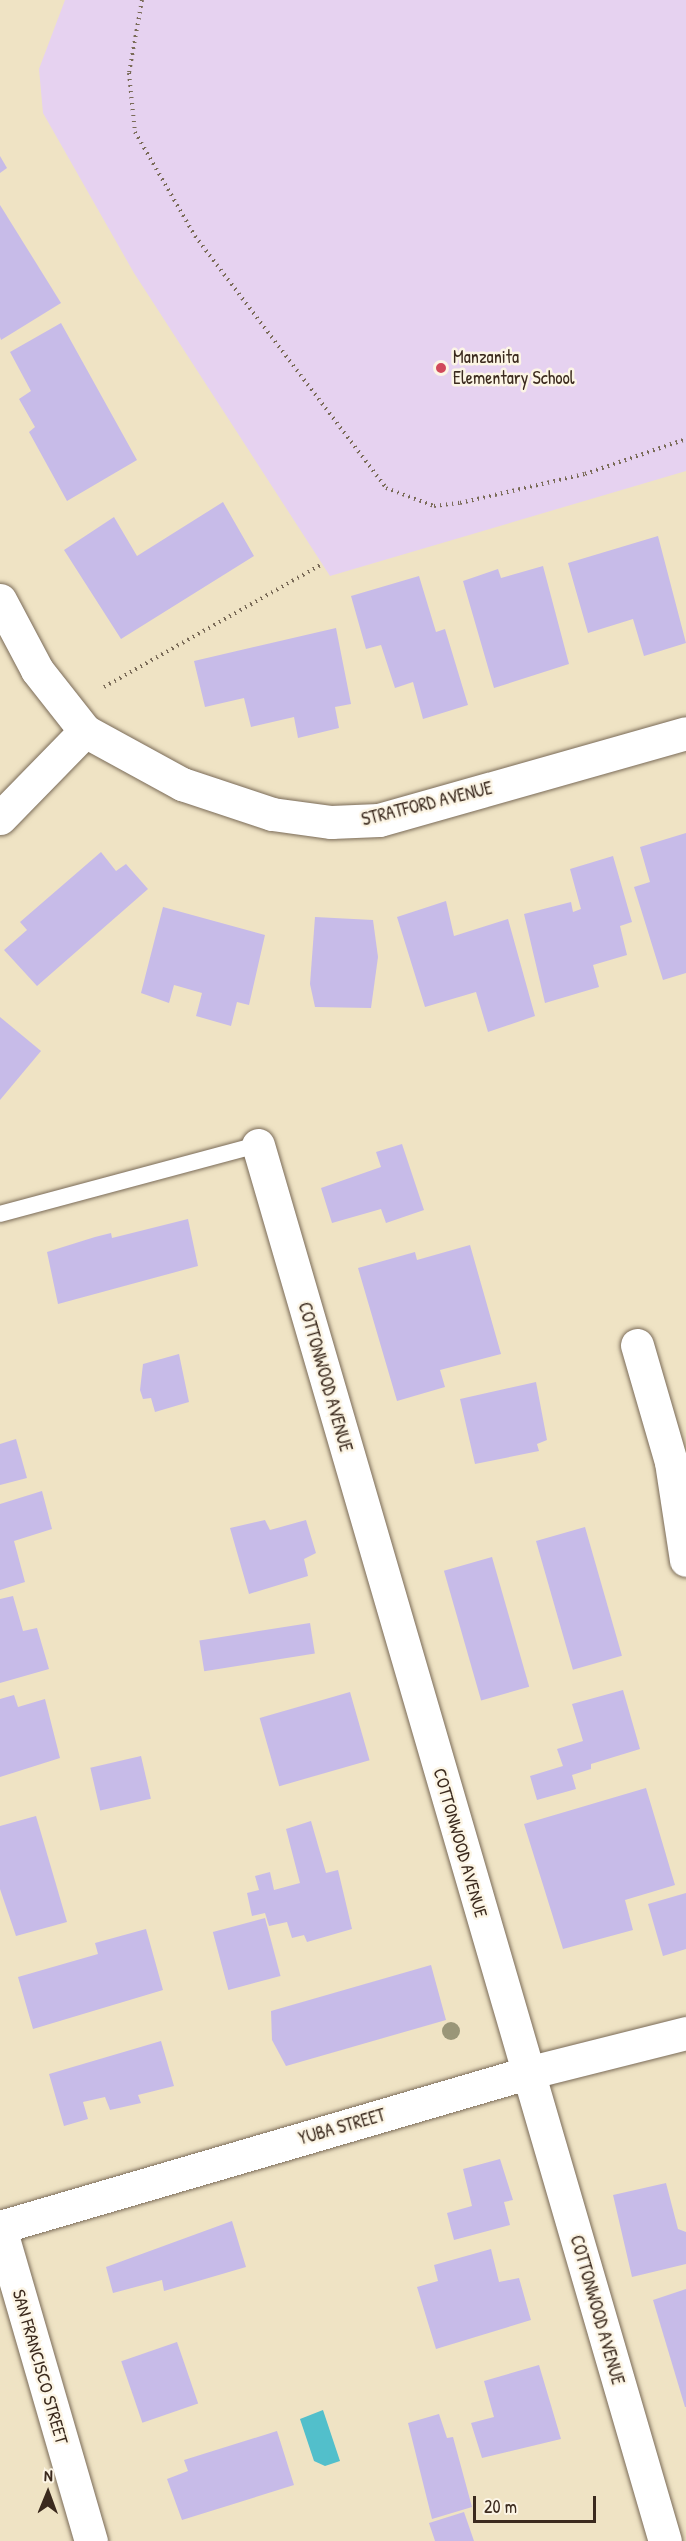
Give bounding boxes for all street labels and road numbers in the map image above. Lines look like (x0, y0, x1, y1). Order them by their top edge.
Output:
street label: STRATFORD AVENUE (359, 777, 495, 831)
street label: COTTONWOOD AVENUE (293, 1300, 357, 1454)
street label: COTTONWOOD AVENUE (428, 1766, 492, 1920)
street label: YUBA STREET (296, 2104, 388, 2150)
street label: COTTONWOOD AVENUE (565, 2233, 629, 2387)
street label: SAN FRANCISCO STREET (8, 2287, 72, 2447)

